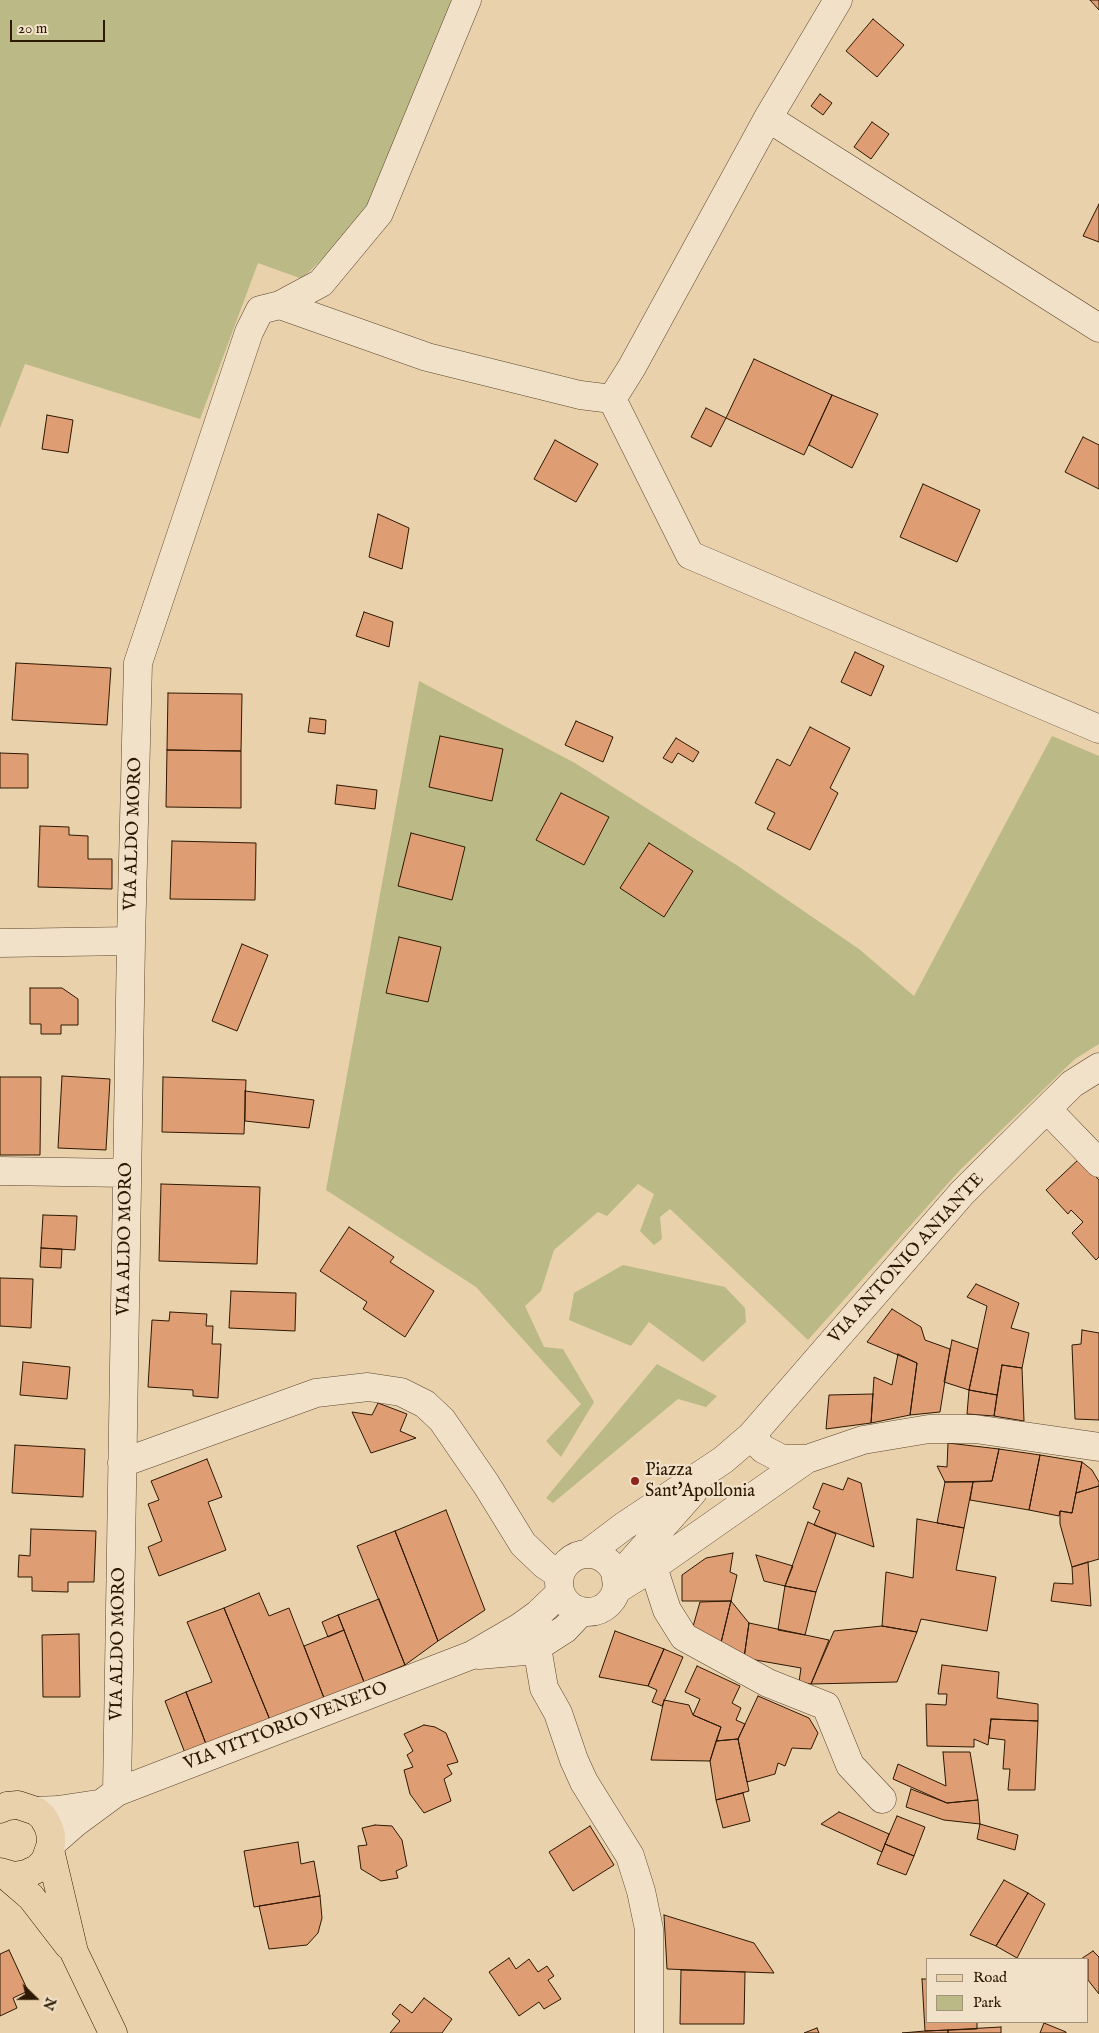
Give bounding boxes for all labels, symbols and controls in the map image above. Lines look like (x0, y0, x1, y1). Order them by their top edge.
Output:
scale bar (12, 10, 108, 42)
text: 20 m (18, 19, 47, 38)
street label: VIA ALDO MORO (121, 757, 147, 911)
street label: VIA ALDO MORO (114, 1162, 138, 1316)
street label: VIA ANTONIO ANIANTE (825, 1169, 989, 1349)
place label: Piazza Sant'Apollonia (645, 1460, 755, 1502)
marker: Piazza Sant'Apollonia (629, 1475, 641, 1487)
street label: VIA ALDO MORO (107, 1567, 131, 1721)
street label: VIA VITTORIO VENETO (181, 1678, 391, 1776)
legend (926, 1958, 1089, 2023)
text: Road (973, 1968, 1007, 1987)
north arrow (10, 1973, 60, 2023)
text: Park (973, 1993, 1002, 2012)
text: N (38, 1995, 60, 2013)

